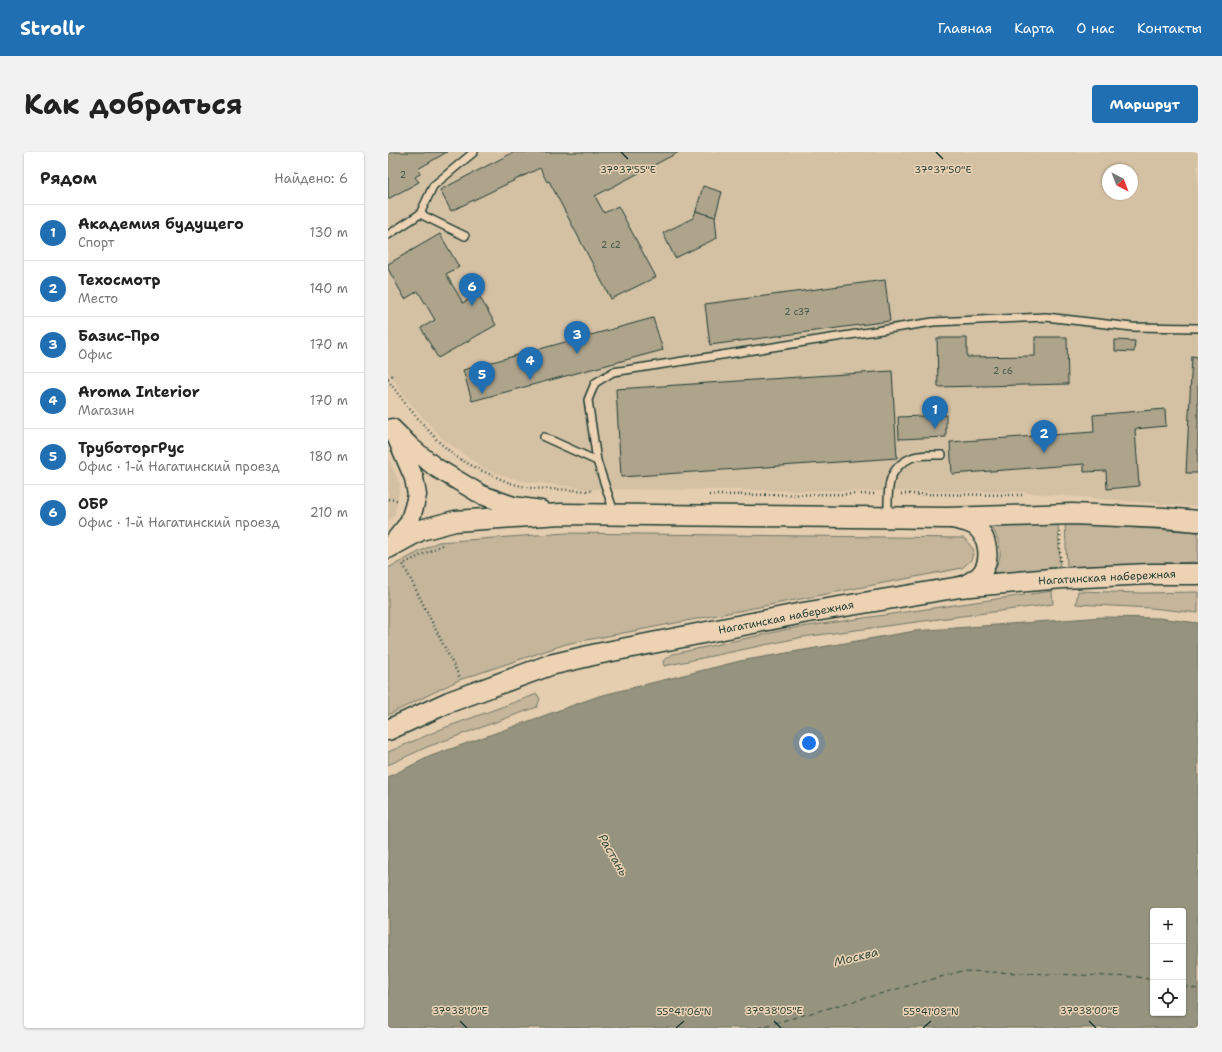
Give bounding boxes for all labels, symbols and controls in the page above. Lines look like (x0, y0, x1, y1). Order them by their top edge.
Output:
text: Strollr (20, 16, 85, 41)
text: Главная (938, 19, 992, 37)
text: Карта (1014, 19, 1054, 37)
text: О нас (1076, 19, 1115, 37)
text: Контакты (1137, 19, 1202, 37)
text: Как добраться (24, 85, 243, 123)
button: Маршрут (1092, 85, 1198, 123)
text: 37°37'55"E (600, 163, 656, 176)
text: 37°37'50"E (914, 163, 972, 176)
north arrow (1102, 164, 1138, 200)
text: Рядом (40, 167, 97, 189)
house number: 2 (400, 169, 406, 181)
text: Найдено: 6 (274, 170, 348, 187)
text: Академия будущего (78, 214, 244, 234)
text: 1 (50, 224, 56, 241)
text: 130 m (310, 224, 348, 241)
text: Спорт (78, 234, 114, 251)
house number: 2 с2 (601, 239, 621, 251)
text: Техосмотр (78, 270, 160, 290)
pin: 6 (459, 273, 485, 306)
text: 2 (48, 280, 58, 297)
text: 140 m (309, 280, 348, 297)
text: Место (78, 290, 118, 307)
house number: 2 с37 (784, 306, 810, 318)
pin: 3 (564, 321, 590, 354)
text: Базис-Про (78, 326, 160, 346)
text: 3 (48, 336, 58, 353)
text: 170 m (310, 336, 348, 353)
text: Офис (78, 346, 113, 363)
pin: 4 (517, 347, 543, 380)
pin: 5 (469, 361, 495, 394)
house number: 2 с6 (993, 365, 1013, 377)
text: Aroma Interior (78, 382, 200, 402)
text: 4 (48, 392, 58, 409)
text: 170 m (310, 392, 348, 409)
pin: 1 (922, 396, 948, 429)
text: Магазин (78, 402, 134, 419)
pin: 2 (1031, 420, 1057, 453)
text: ТруботоргРус (78, 438, 185, 458)
text: 5 (49, 448, 57, 465)
text: 180 m (309, 448, 348, 465)
text: Офис · 1-й Нагатинский проезд (78, 458, 280, 475)
text: ОБР (78, 494, 108, 514)
text: 6 (48, 504, 58, 521)
text: 210 m (310, 504, 348, 521)
text: Офис · 1-й Нагатинский проезд (78, 514, 280, 531)
street label: Нагатинская набережная (1038, 566, 1176, 589)
street label: Нагатинская набережная (717, 597, 855, 638)
your location (799, 733, 819, 753)
water label: Растань (594, 831, 632, 879)
map controls (1150, 908, 1186, 1016)
button: + (1150, 908, 1186, 944)
water label: Москва (832, 944, 880, 970)
button: − (1150, 944, 1186, 980)
button: locate (1150, 980, 1186, 1016)
text: 37°38'10"E (432, 1004, 488, 1017)
text: 37°38'05"E (745, 1004, 803, 1017)
text: 37°38'00"E (1060, 1004, 1118, 1017)
text: 55°41'06"N (657, 1005, 711, 1018)
text: 55°41'08"N (903, 1005, 959, 1018)

